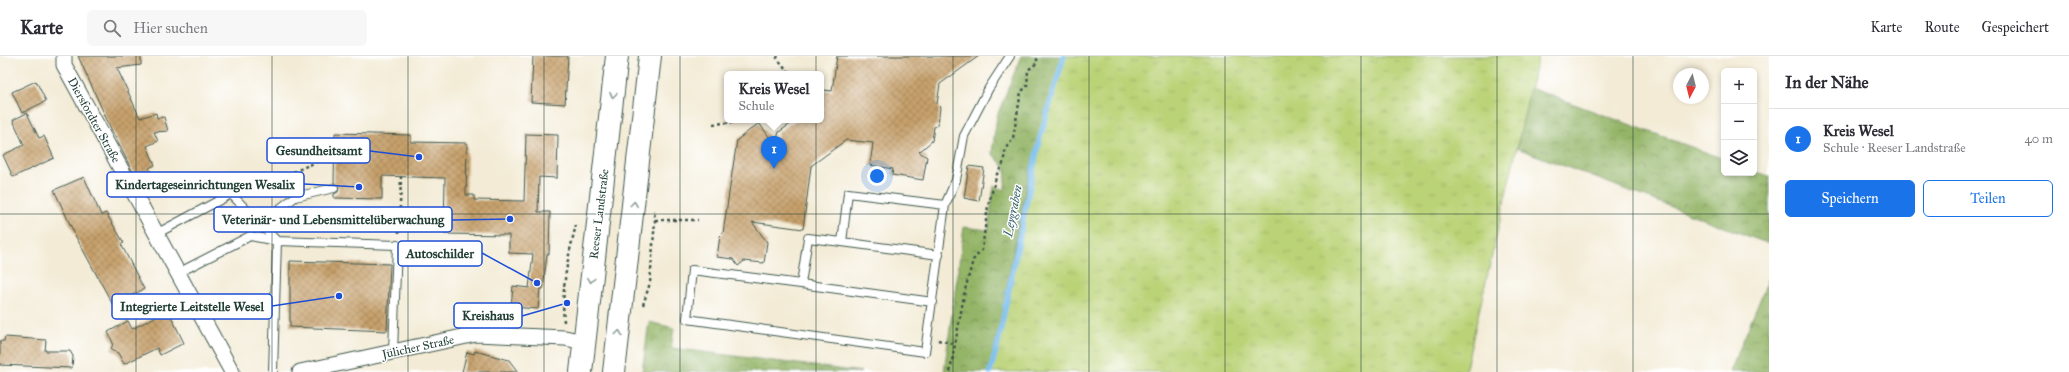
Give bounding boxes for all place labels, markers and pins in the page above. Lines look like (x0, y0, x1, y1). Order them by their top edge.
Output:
pin: 1 (761, 136, 787, 169)
callout: Gesundheitsamt (267, 138, 370, 163)
callout: Kindertageseinrichtungen Wesalix (107, 172, 304, 197)
callout: Veterinär- und Lebensmittelüberwachung (214, 207, 452, 232)
callout: Autoschilder (398, 241, 482, 266)
callout: Integrierte Leitstelle Wesel (112, 294, 272, 319)
callout: Kreishaus (454, 303, 522, 328)

